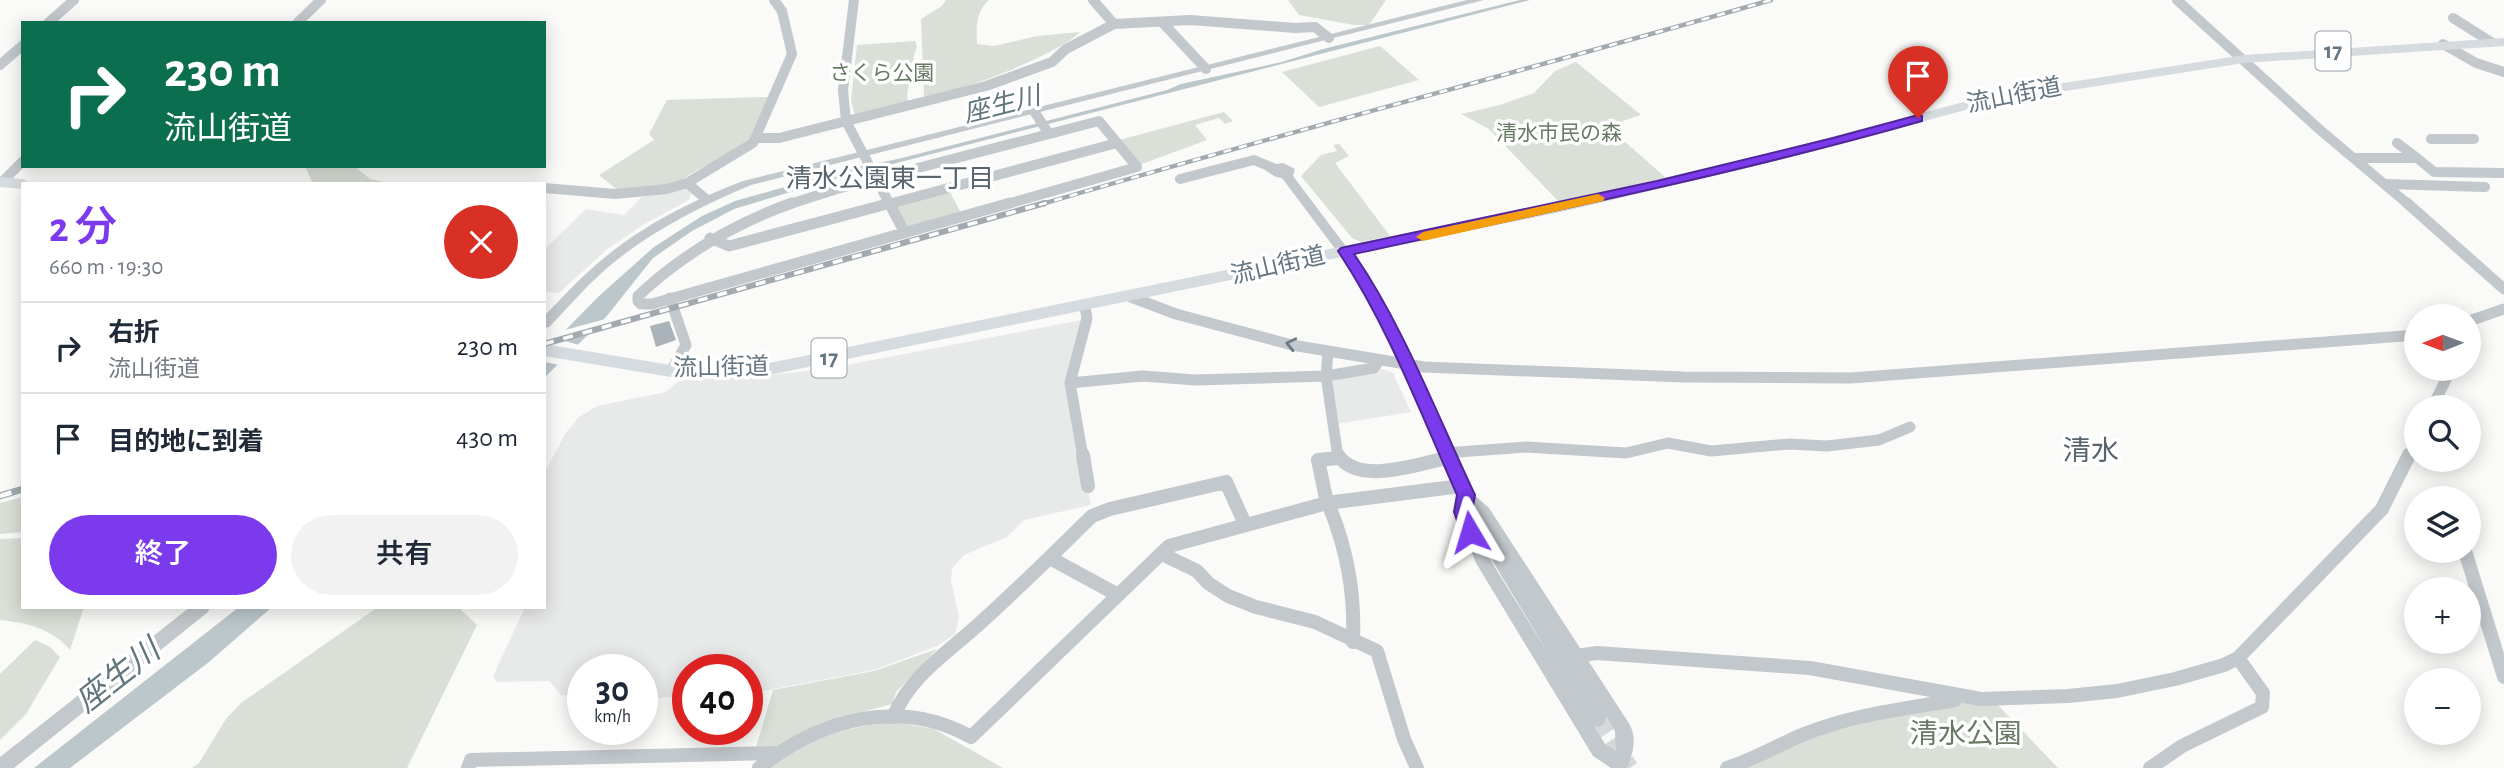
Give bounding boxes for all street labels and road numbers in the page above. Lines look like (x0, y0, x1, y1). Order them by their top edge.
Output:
road number: 17 (2316, 32, 2350, 70)
street label: 流山街道 (1964, 73, 2063, 117)
street label: 流山街道 (1228, 242, 1327, 288)
road number: 17 (812, 338, 846, 378)
street label: 流山街道 (673, 353, 769, 381)

